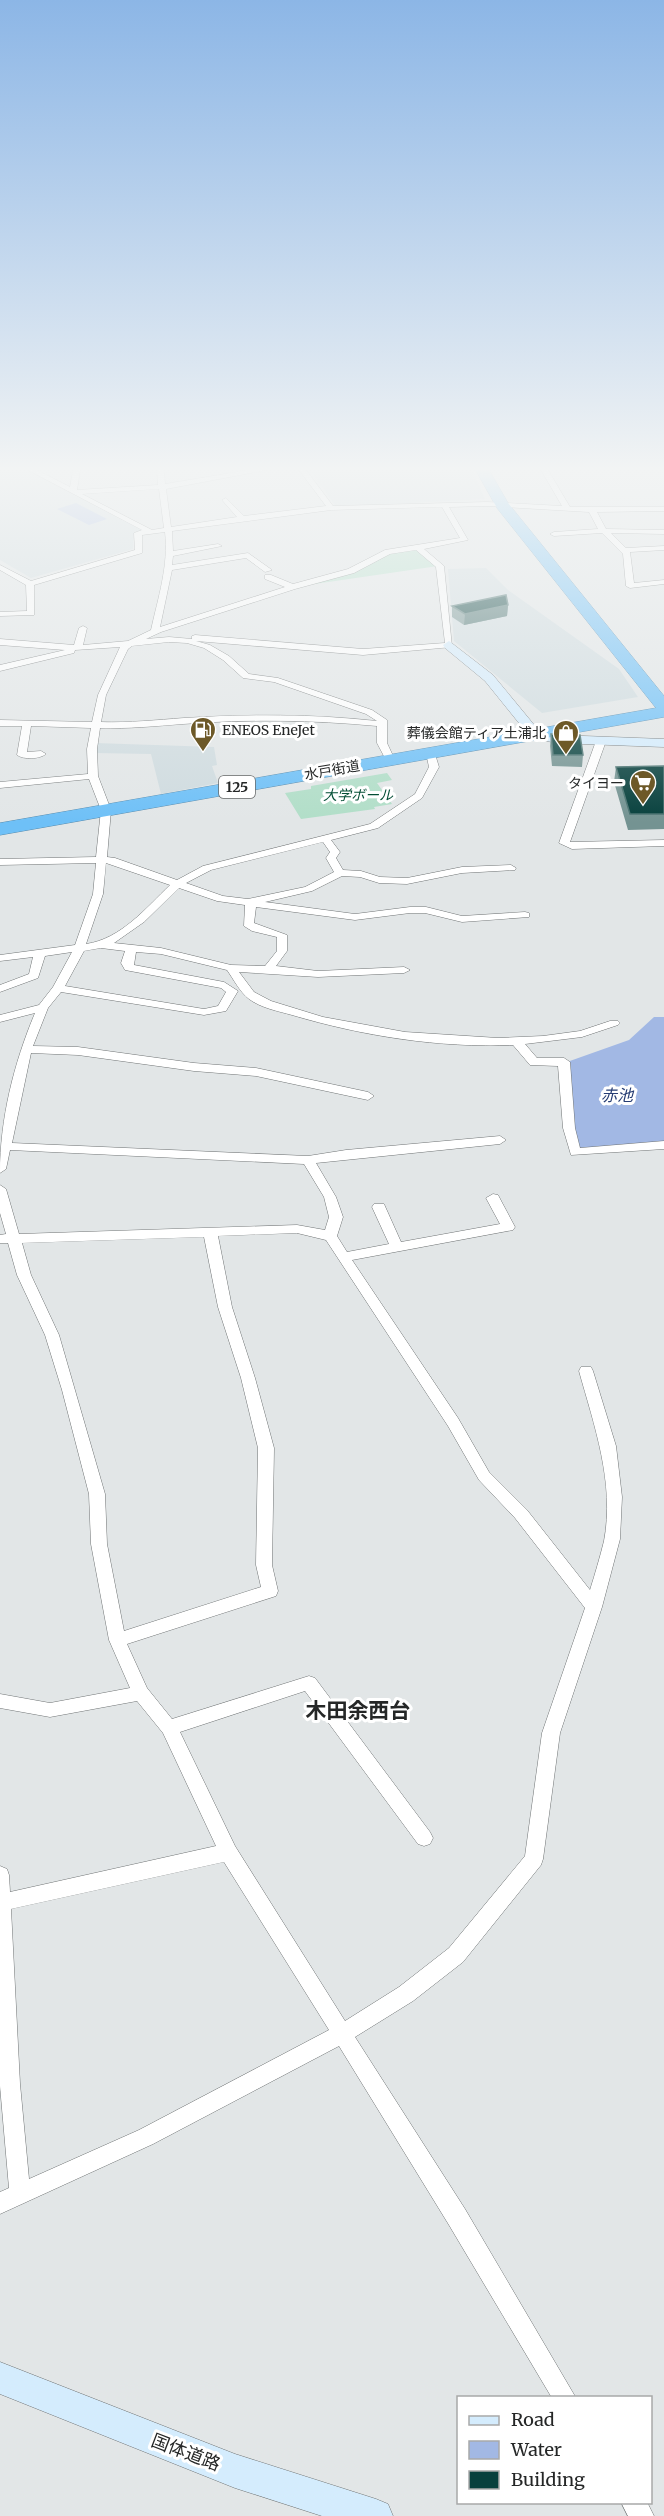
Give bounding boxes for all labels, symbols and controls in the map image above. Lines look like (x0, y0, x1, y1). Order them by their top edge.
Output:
fuel station icon: ENEOS EneJet (188, 715, 218, 753)
shop icon: 葬儀会館ティア土浦北 (551, 718, 581, 756)
place label: ENEOS EneJet (222, 721, 315, 739)
place label: 葬儀会館ティア土浦北 (407, 724, 546, 742)
street label: 水戸街道 (303, 756, 361, 784)
supermarket icon: タイヨー (628, 768, 658, 806)
place label: タイヨー (568, 774, 624, 792)
road number: 125 (219, 776, 255, 798)
park label: 大学ボール (323, 786, 394, 804)
water label: 赤池 (601, 1085, 635, 1105)
district label: 木田余西台 (306, 1697, 411, 1724)
legend (457, 2396, 652, 2504)
text: Road (511, 2408, 555, 2431)
street label: 国体道路 (148, 2428, 224, 2476)
text: Water (510, 2438, 562, 2461)
text: Building (511, 2468, 585, 2491)

